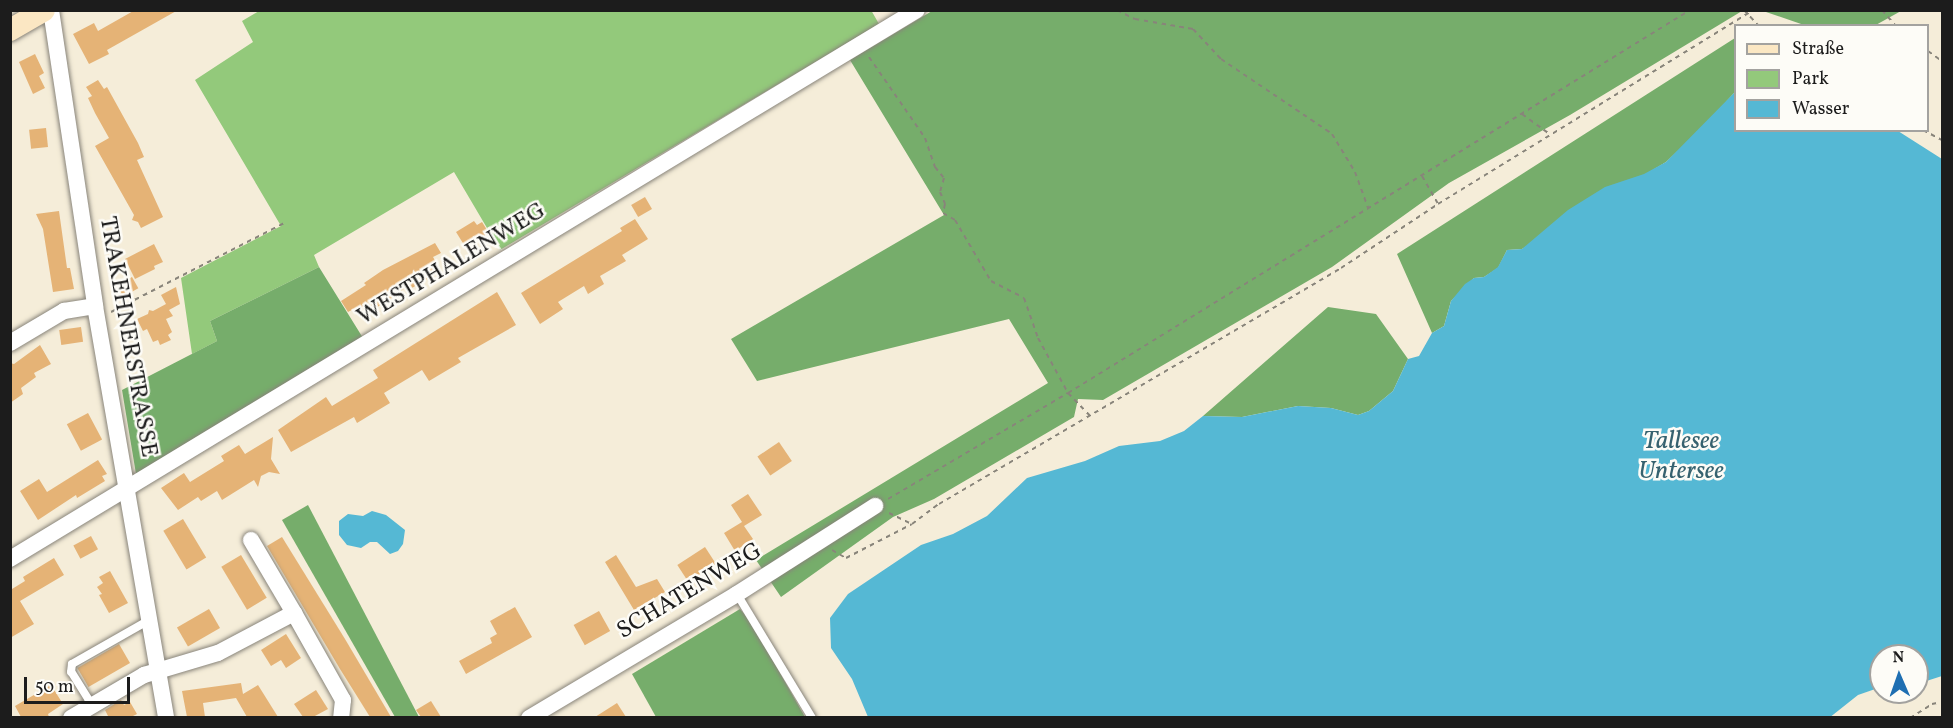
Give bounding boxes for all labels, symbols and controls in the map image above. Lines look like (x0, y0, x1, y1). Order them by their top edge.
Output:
legend (1734, 24, 1929, 132)
text: Straße (1792, 37, 1844, 62)
text: Park (1792, 67, 1829, 92)
text: Wasser (1792, 97, 1849, 122)
street label: WESTPHALENWEG (353, 197, 551, 333)
street label: TRAKEHNERSTRASSE (92, 214, 162, 460)
water label: Tallesee Untersee (1638, 426, 1724, 488)
street label: SCHATENWEG (612, 537, 768, 647)
north arrow (1869, 644, 1929, 704)
text: N (1892, 647, 1905, 669)
scale bar (27, 665, 134, 703)
text: 50 m (35, 675, 74, 700)

